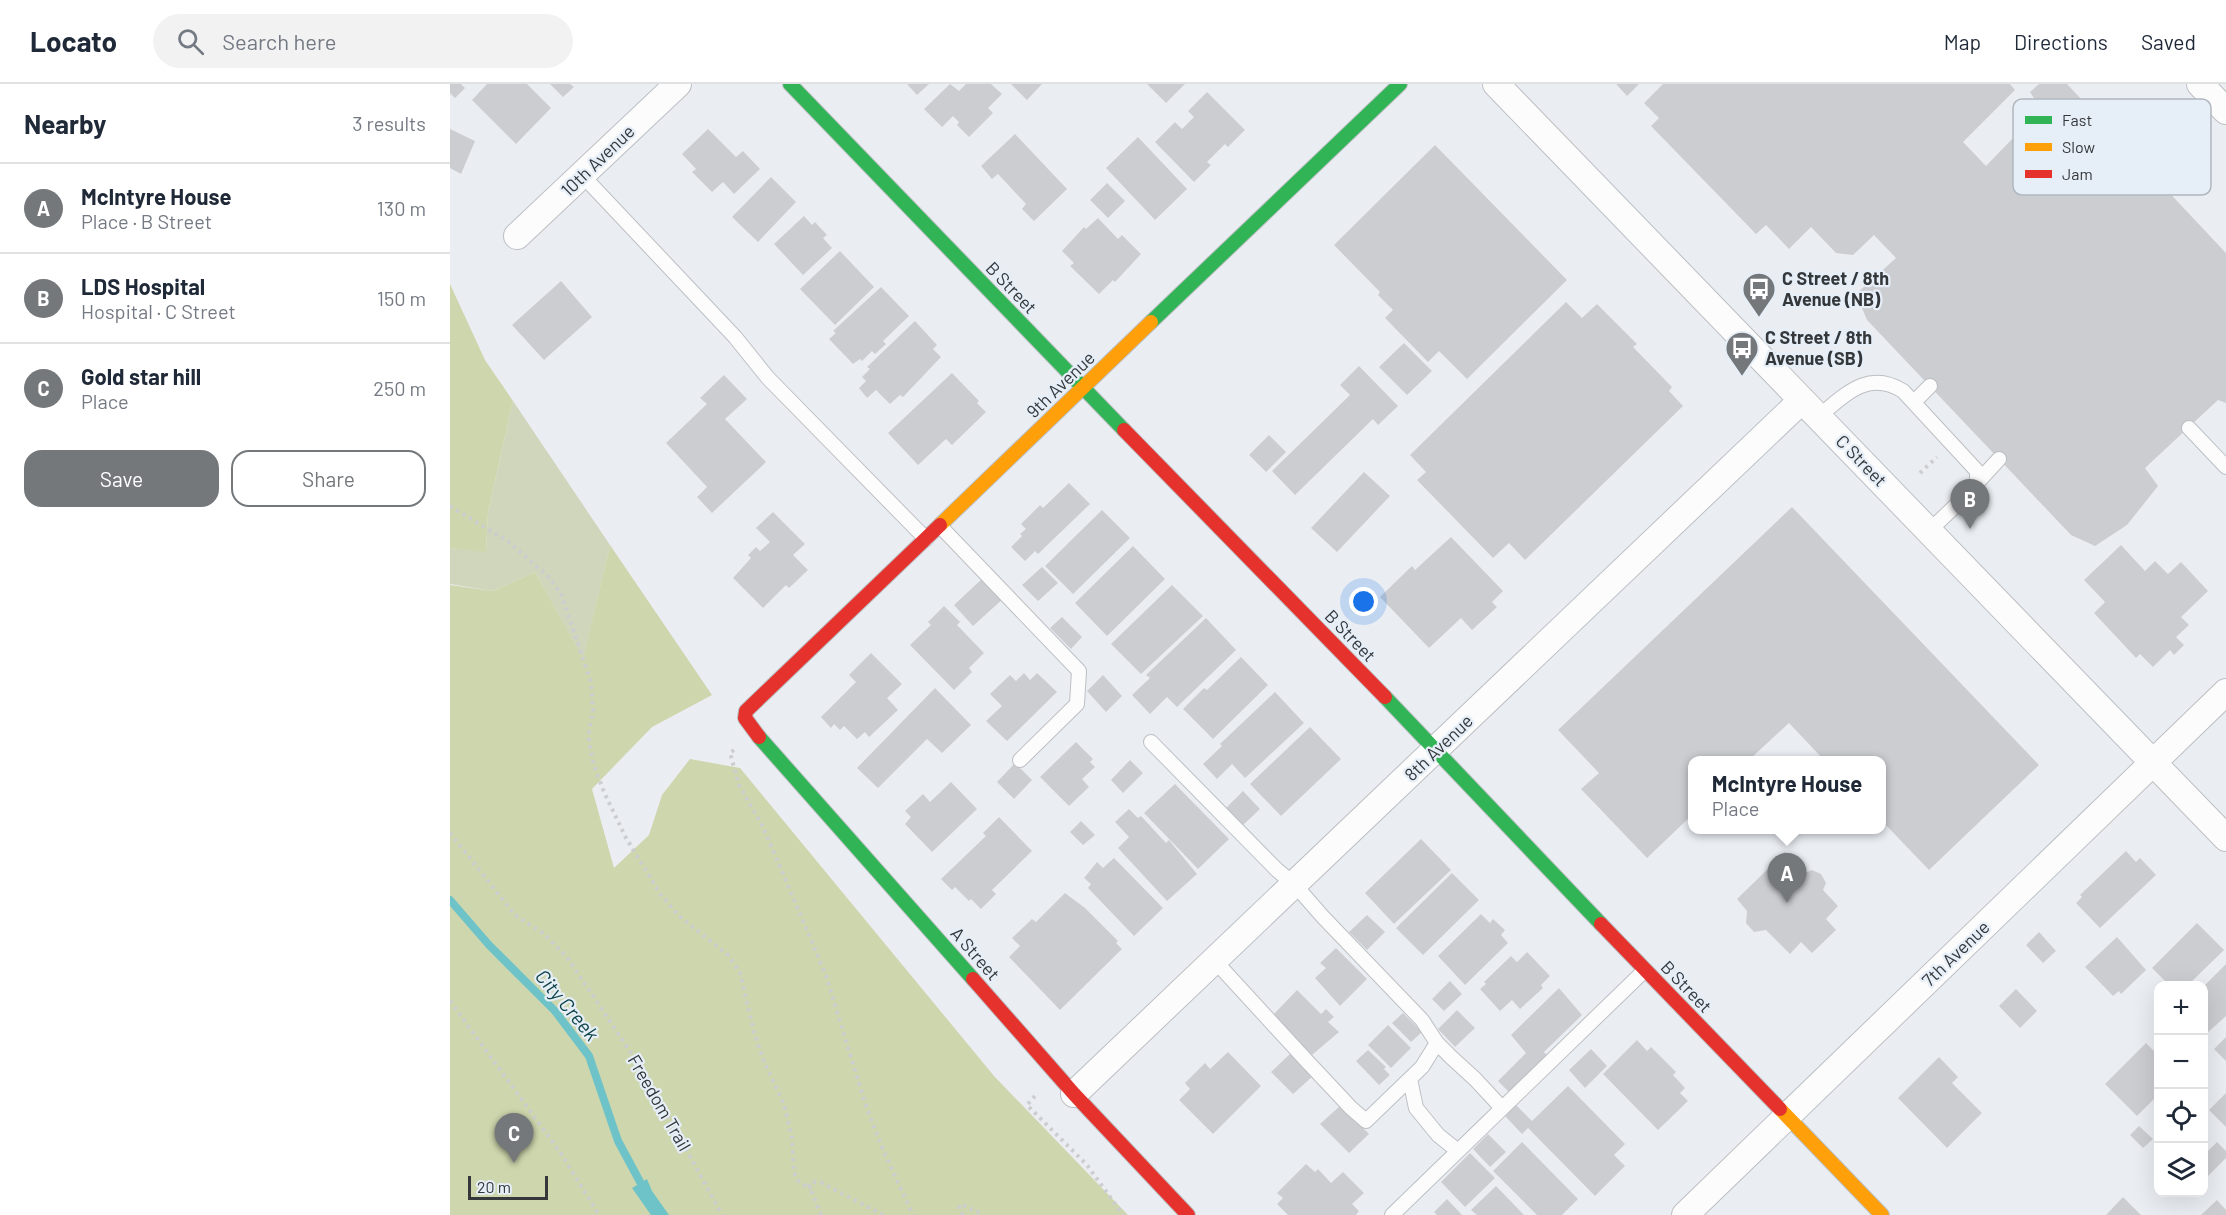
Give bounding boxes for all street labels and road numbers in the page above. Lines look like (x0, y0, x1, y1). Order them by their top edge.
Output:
street label: 10th Avenue (556, 120, 639, 201)
street label: B Street (982, 257, 1042, 318)
street label: 9th Avenue (1022, 346, 1099, 422)
street label: C Street (1832, 430, 1892, 491)
street label: B Street (1321, 605, 1381, 666)
street label: 8th Avenue (1400, 709, 1477, 785)
street label: 7th Avenue (1917, 916, 1994, 991)
street label: A Street (947, 922, 1005, 985)
street label: B Street (1657, 956, 1717, 1017)
street label: Freedom Trail (623, 1050, 696, 1155)

